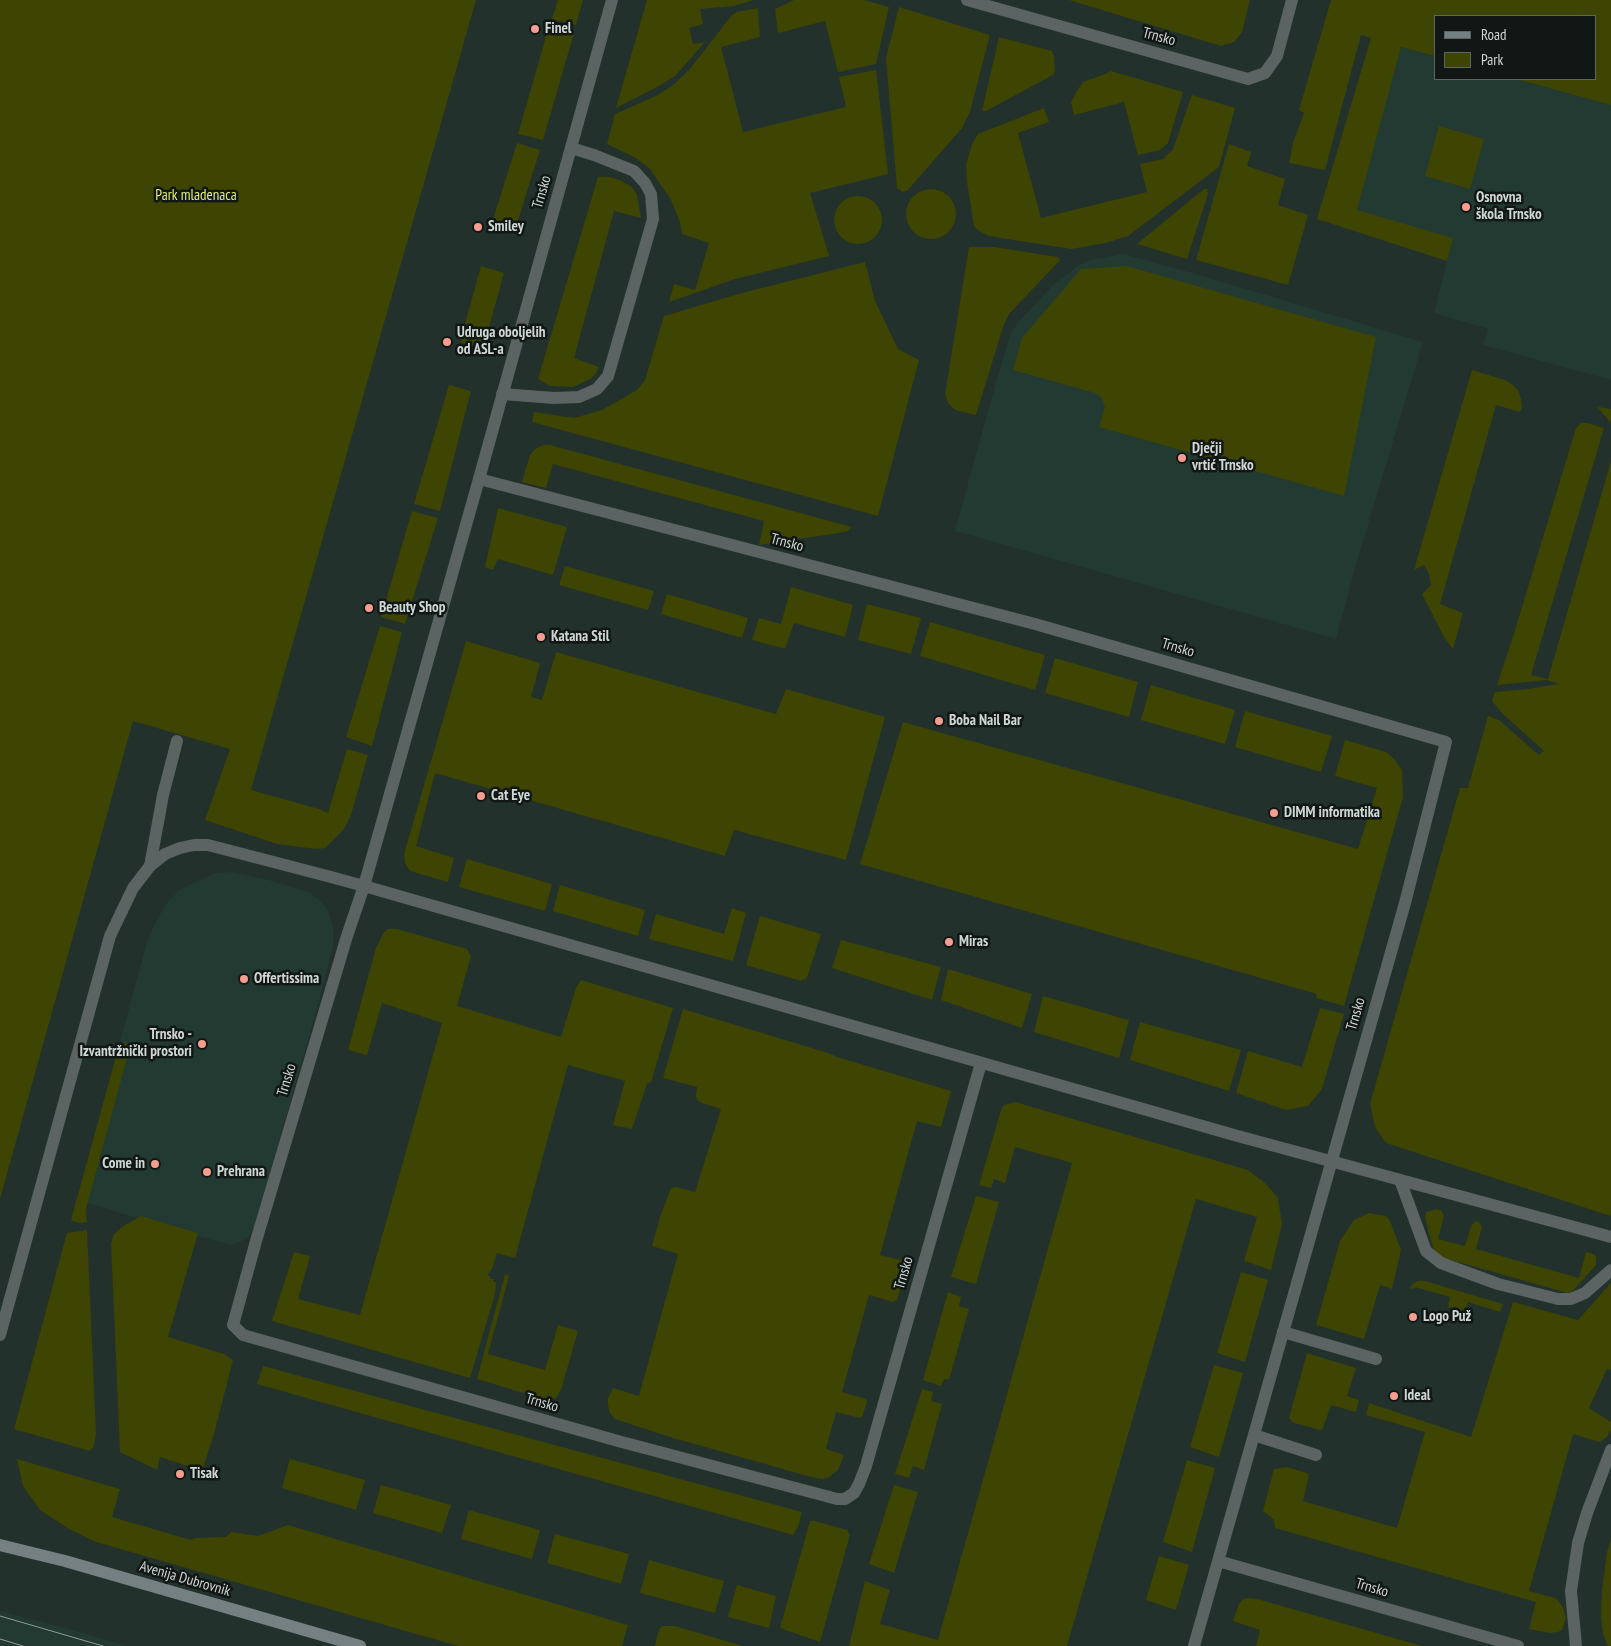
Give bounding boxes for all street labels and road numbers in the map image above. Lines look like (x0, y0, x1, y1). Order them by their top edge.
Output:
street label: Trnsko (1141, 24, 1177, 50)
street label: Trnsko (529, 173, 555, 211)
street label: Trnsko (769, 530, 805, 556)
street label: Trnsko (1159, 635, 1197, 661)
street label: Trnsko (1343, 995, 1369, 1033)
street label: Trnsko (274, 1061, 300, 1099)
street label: Trnsko (891, 1254, 917, 1292)
street label: Trnsko (523, 1390, 561, 1416)
street label: Avenija Dubrovnik (137, 1557, 233, 1601)
street label: Trnsko (1353, 1575, 1391, 1601)

